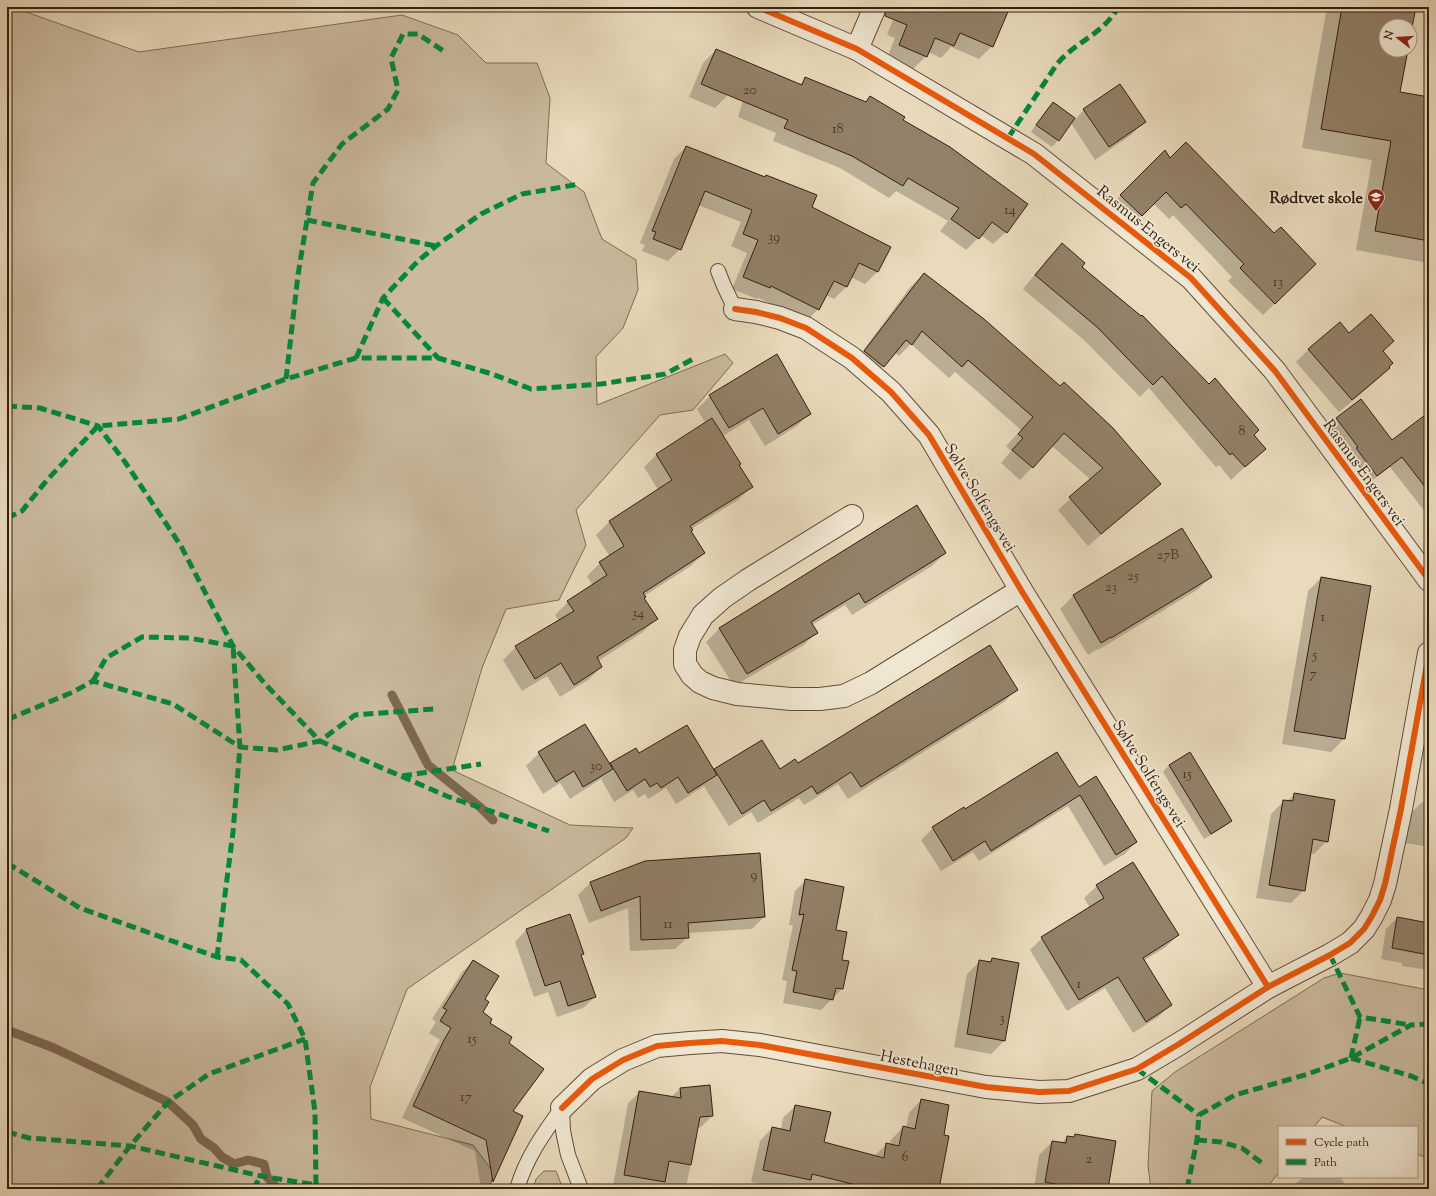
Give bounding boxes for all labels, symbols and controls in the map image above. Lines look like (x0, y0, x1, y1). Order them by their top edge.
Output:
north arrow (1378, 18, 1418, 58)
text: N (1380, 29, 1398, 43)
house number: 20 (743, 81, 757, 101)
house number: 18 (832, 120, 844, 140)
street label: Rasmus Engers vei (1091, 181, 1204, 279)
school or university icon: Rødtvet skole (1366, 187, 1386, 212)
place label: Rødtvet skole (1270, 188, 1364, 211)
house number: 14 (1004, 201, 1016, 221)
house number: 39 (768, 228, 780, 248)
house number: 13 (1273, 273, 1284, 293)
street label: Rasmus Engers vei (1316, 415, 1410, 532)
house number: 8 (1239, 422, 1246, 442)
street label: Sølve Solfengs vei (937, 440, 1021, 557)
house number: 27B (1157, 546, 1179, 566)
house number: 25 (1127, 567, 1139, 587)
house number: 23 (1105, 578, 1117, 598)
house number: 34 (632, 604, 644, 624)
house number: 1 (1321, 608, 1326, 628)
house number: 5 (1312, 646, 1318, 666)
house number: 7 (1309, 665, 1317, 685)
street label: Sølve Solfengs vei (1105, 716, 1191, 833)
house number: 30 (590, 757, 602, 777)
house number: 15 (1182, 765, 1192, 785)
house number: 9 (751, 866, 758, 886)
house number: 11 (663, 915, 673, 935)
house number: 1 (1077, 975, 1082, 995)
house number: 3 (999, 1009, 1005, 1029)
house number: 15 (467, 1030, 477, 1050)
street label: Hestehagen (878, 1045, 962, 1084)
house number: 17 (460, 1088, 472, 1108)
legend (1278, 1126, 1418, 1178)
text: Cycle path (1314, 1134, 1369, 1152)
house number: 6 (902, 1148, 909, 1168)
house number: 2 (1086, 1150, 1093, 1170)
text: Path (1314, 1154, 1337, 1172)

